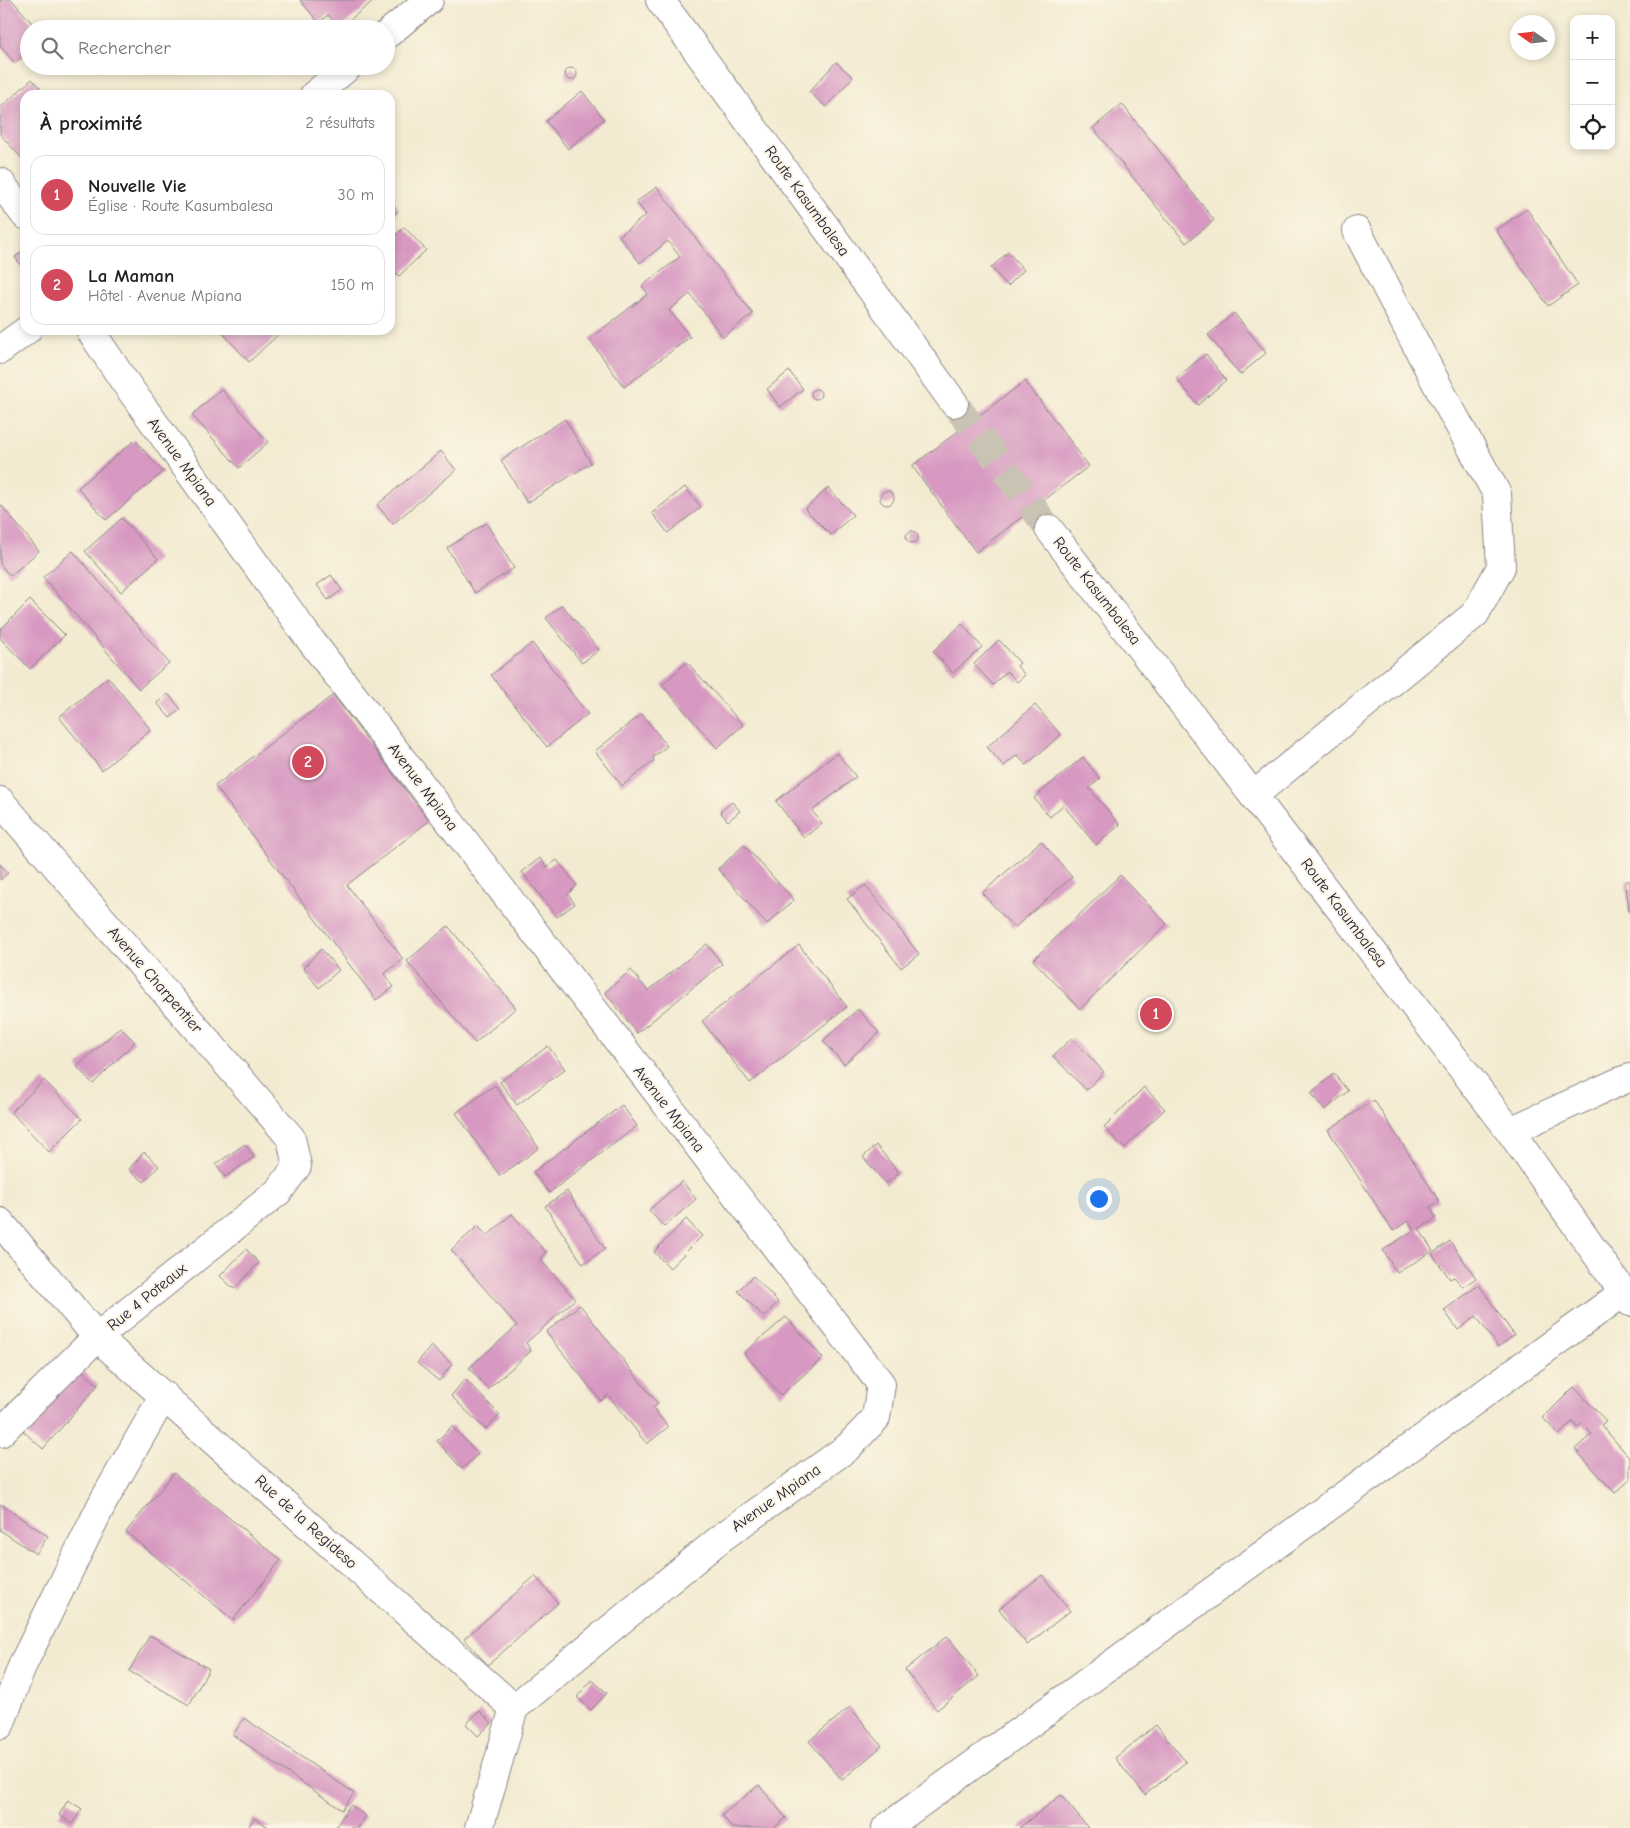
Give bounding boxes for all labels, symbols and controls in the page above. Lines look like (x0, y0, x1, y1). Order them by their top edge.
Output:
north arrow (1510, 15, 1555, 60)
map controls (1570, 15, 1615, 150)
button: + (1570, 15, 1615, 60)
search box (20, 20, 395, 75)
icon: search (38, 34, 66, 62)
text: Rechercher (78, 37, 171, 59)
button: − (1570, 60, 1615, 105)
button: locate (1570, 105, 1615, 150)
text: À proximité (40, 111, 142, 135)
text: 2 résultats (305, 114, 375, 132)
street label: Route Kasumbalesa (761, 142, 853, 260)
text: Nouvelle Vie (88, 175, 186, 197)
text: 1 (54, 186, 60, 204)
text: 30 m (338, 186, 374, 204)
text: Église · Route Kasumbalesa (88, 197, 273, 215)
text: La Maman (88, 265, 174, 287)
text: 2 (53, 276, 61, 294)
text: 150 m (331, 276, 374, 294)
text: Hôtel · Avenue Mpiana (88, 287, 242, 305)
street label: Avenue Mpiana (144, 414, 220, 510)
street label: Route Kasumbalesa (1049, 533, 1145, 649)
street label: Avenue Mpiana (384, 740, 462, 834)
pin: 2 (292, 743, 324, 781)
street label: Route Kasumbalesa (1297, 855, 1391, 971)
street label: Avenue Charpentier (104, 923, 207, 1037)
pin: 1 (1140, 995, 1172, 1033)
street label: Avenue Mpiana (630, 1062, 708, 1156)
your location (1086, 1186, 1112, 1212)
street label: Rue 4 Poteaux (104, 1259, 191, 1334)
street label: Avenue Mpiana (728, 1461, 824, 1535)
street label: Rue de la Regideso (251, 1471, 361, 1573)

